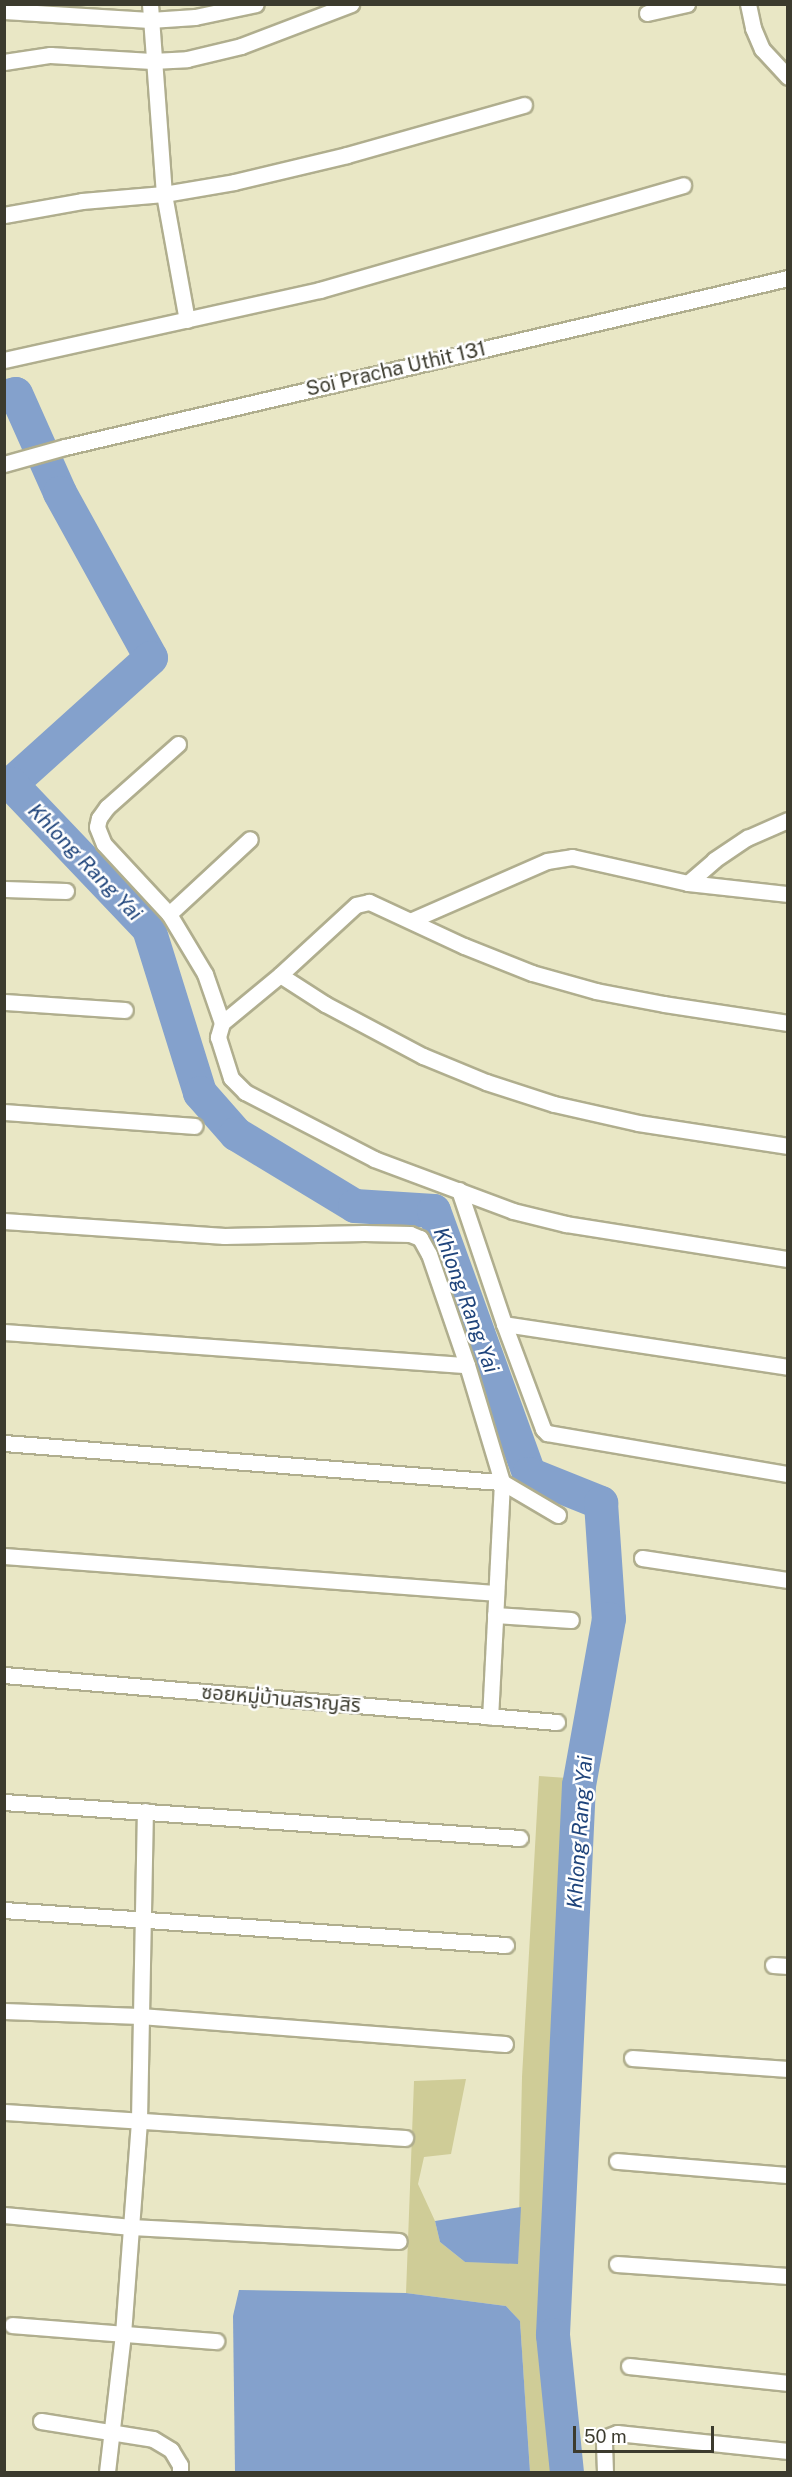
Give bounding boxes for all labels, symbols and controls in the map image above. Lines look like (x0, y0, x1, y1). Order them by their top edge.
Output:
street label: Soi Pracha Uthit 131 (304, 337, 488, 401)
water label: Khlong Rang Yai (23, 798, 147, 926)
water label: Khlong Rang Yai (428, 1224, 504, 1376)
street label: ซอยหมู่บ้านสราญสิริ (200, 1680, 362, 1718)
water label: Khlong Rang Yai (562, 1755, 598, 1909)
scale bar (576, 2414, 717, 2452)
text: 50 m (584, 2426, 627, 2447)

